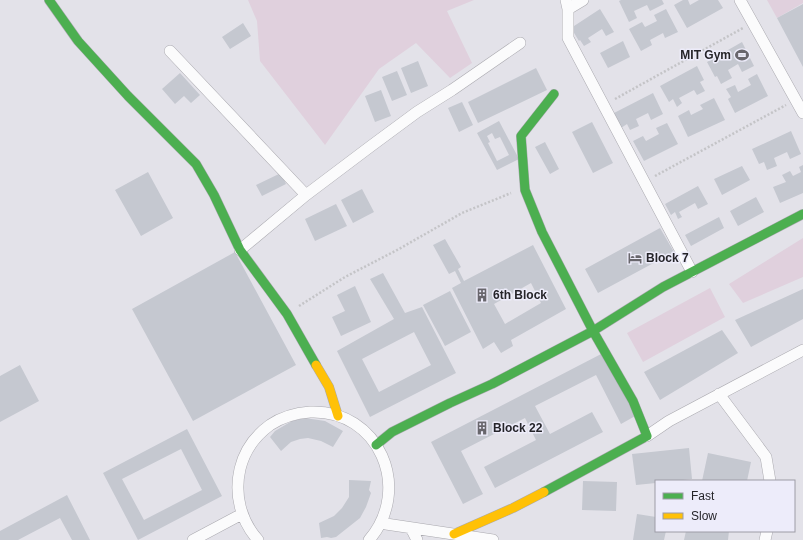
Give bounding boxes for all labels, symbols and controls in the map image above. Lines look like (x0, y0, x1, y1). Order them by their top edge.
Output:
sports icon: MIT Gym (734, 47, 750, 63)
place label: MIT Gym (680, 48, 731, 62)
hotel icon: Block 7 (627, 250, 643, 266)
place label: Block 7 (646, 251, 689, 265)
building icon: 6th Block (474, 287, 490, 303)
place label: 6th Block (493, 288, 547, 302)
building icon: Block 22 (474, 420, 490, 436)
place label: Block 22 (493, 421, 543, 435)
legend (655, 480, 795, 532)
text: Fast (691, 489, 715, 503)
text: Slow (691, 509, 717, 523)

